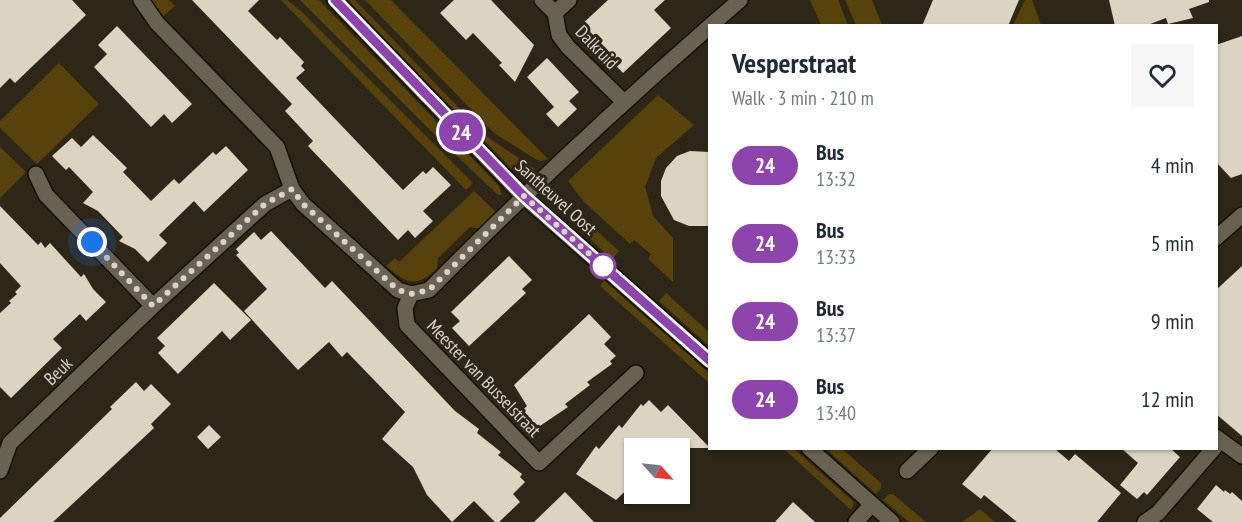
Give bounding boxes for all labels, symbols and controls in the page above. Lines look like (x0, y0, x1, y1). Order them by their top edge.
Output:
street label: Dalkruid (571, 20, 623, 74)
text: Vesperstraat (732, 44, 856, 81)
button: heart (1131, 44, 1194, 107)
text: Walk · 3 min · 210 m (732, 85, 874, 111)
line badge: 24 (434, 112, 488, 152)
text: 24 (451, 119, 471, 146)
text: Bus (816, 138, 844, 166)
text: 4 min (1151, 151, 1194, 179)
text: 24 (755, 152, 775, 179)
street label: Santheuvel Oost (510, 154, 602, 240)
text: 13:32 (816, 166, 856, 192)
text: Bus (816, 216, 844, 244)
your location (77, 227, 107, 257)
text: 5 min (1151, 229, 1194, 257)
text: 24 (755, 230, 775, 257)
text: 13:33 (816, 244, 856, 270)
unlabelled marker (590, 253, 616, 279)
text: Bus (816, 294, 844, 322)
text: 9 min (1151, 307, 1194, 335)
text: 24 (755, 308, 775, 335)
street label: Meester van Busselstraat (422, 314, 546, 442)
text: 13:37 (816, 322, 856, 348)
street label: Beuk (39, 352, 77, 390)
text: Bus (816, 372, 844, 400)
text: 12 min (1141, 385, 1194, 413)
text: 24 (755, 386, 775, 413)
text: 13:40 (816, 400, 856, 426)
north arrow (624, 438, 690, 504)
map controls (624, 438, 690, 504)

